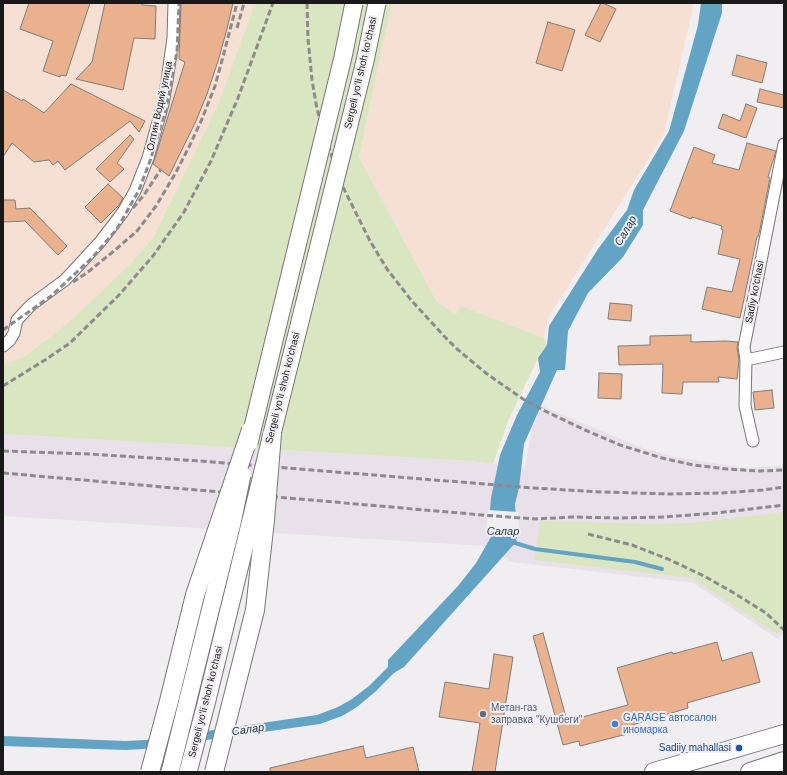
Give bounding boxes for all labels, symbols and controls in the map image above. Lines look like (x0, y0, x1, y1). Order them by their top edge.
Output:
street label: Sergeli yo‘li shoh ko‘chasi (342, 16, 380, 130)
street label: Олтин Водий улица (145, 60, 175, 152)
water label: Салар (612, 214, 640, 248)
street label: Sadiy ko'chasi (743, 260, 767, 324)
street label: Sergeli yo‘li shoh ko‘chasi (263, 331, 303, 445)
water label: Салар (487, 525, 519, 539)
street label: Sergeli yo‘li shoh ko‘chasi (186, 645, 226, 759)
place label: Метан-газ заправка "Кушбеги" (491, 702, 582, 726)
marker: Метан-газ заправка "Кушбеги" (478, 709, 488, 719)
place label: GARAGE автосалон иномарка (623, 712, 717, 736)
marker: GARAGE автосалон иномарка (610, 719, 620, 729)
water label: Салар (231, 721, 265, 739)
place label: Sadiiy mahallasi (659, 742, 731, 754)
marker: Sadiiy mahallasi (734, 743, 744, 753)

